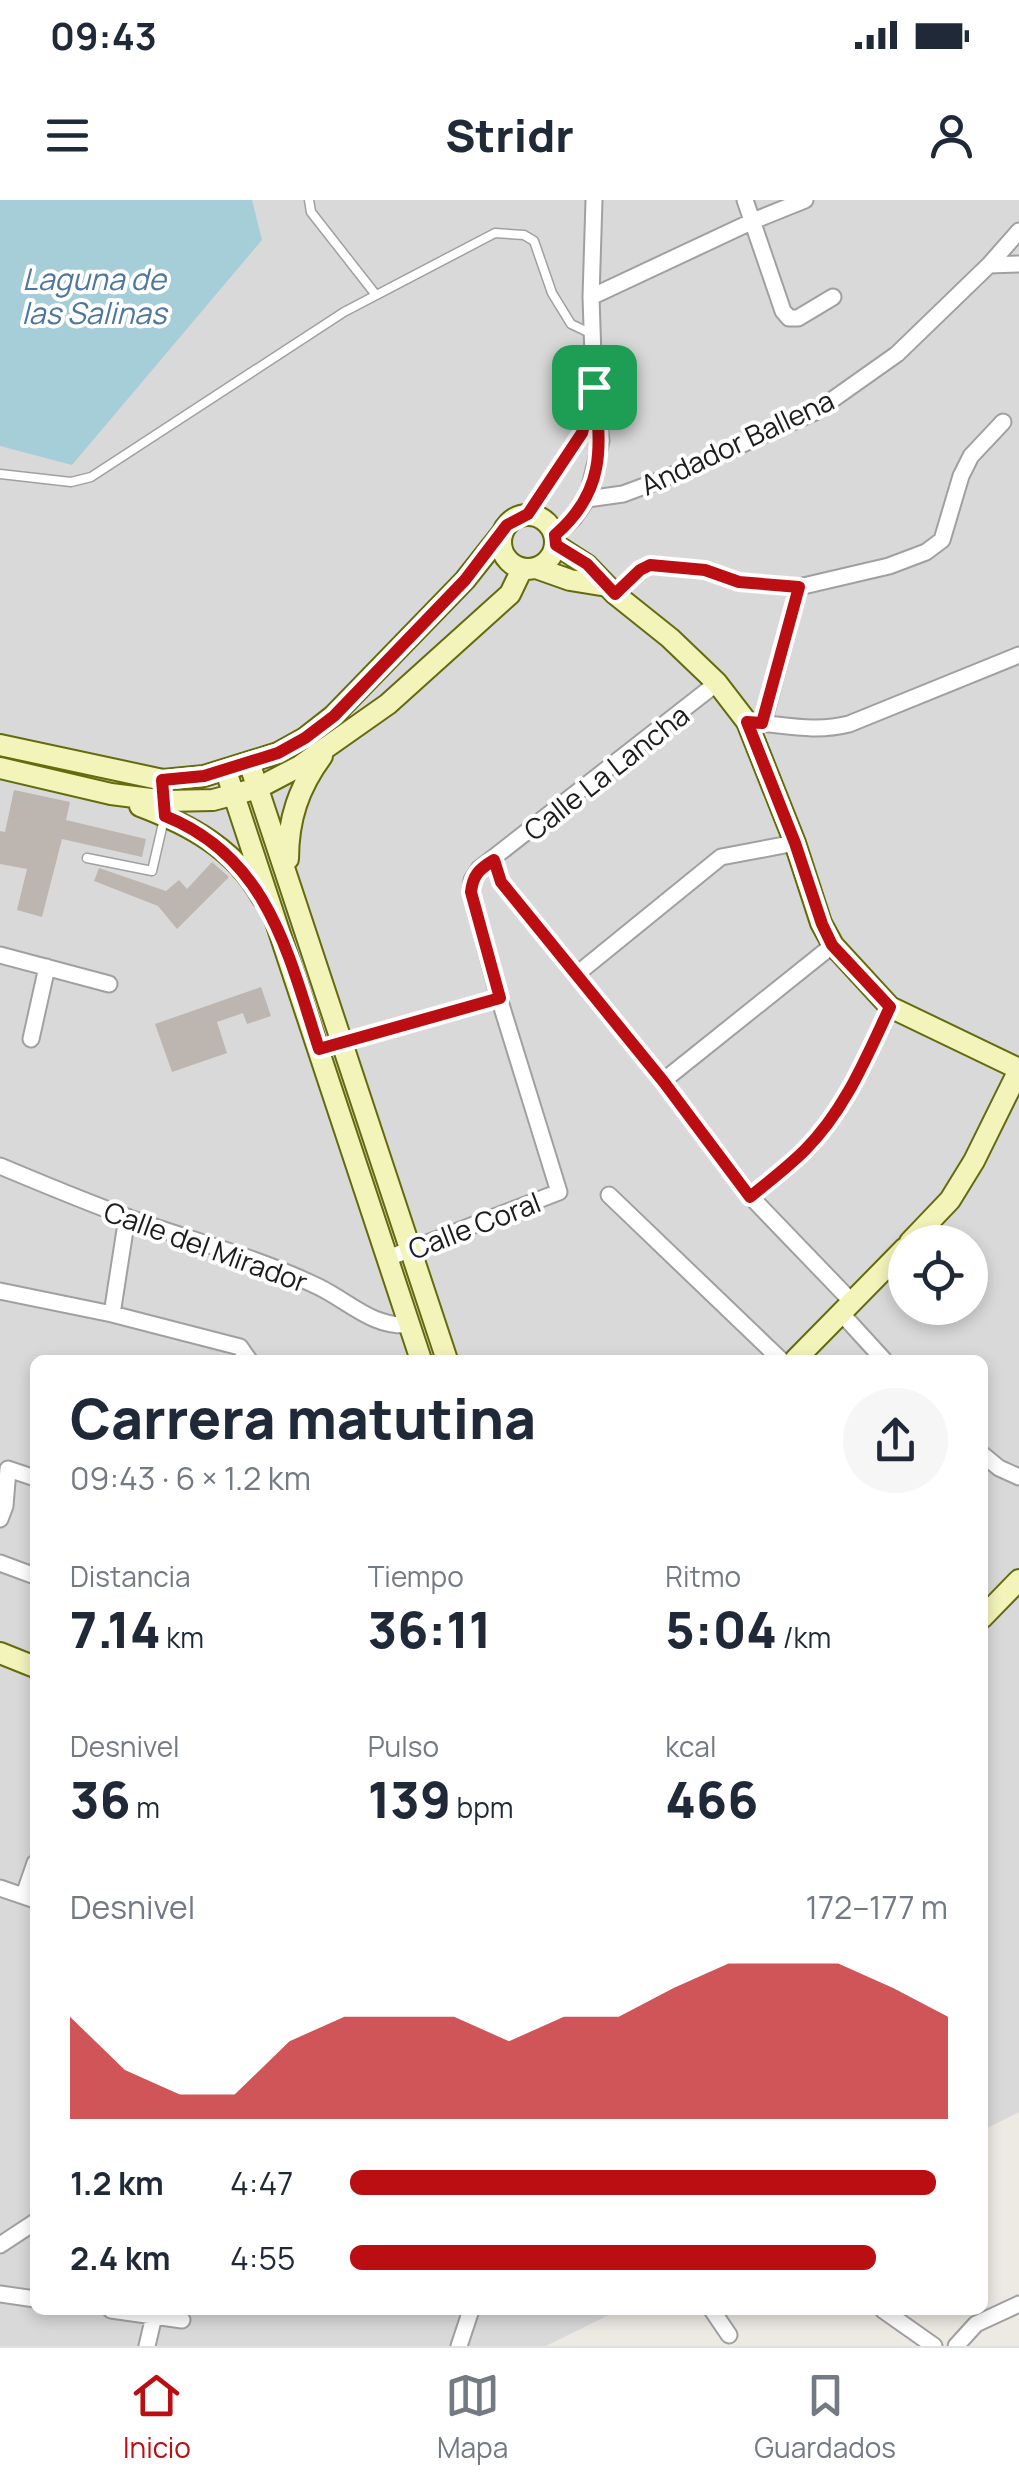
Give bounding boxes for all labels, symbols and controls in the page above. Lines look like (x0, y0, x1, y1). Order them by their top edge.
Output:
text: 09:43 (50, 9, 157, 61)
text: Stridr (445, 104, 574, 166)
icon: menu (40, 108, 95, 163)
icon: person (924, 108, 979, 163)
water label: Laguna de las Salinas (22, 258, 169, 333)
pin (552, 345, 637, 430)
icon: arrive (567, 360, 622, 415)
street label: Andador Ballena (634, 381, 840, 503)
street label: Calle La Lancha (515, 695, 697, 849)
street label: Calle Coral (402, 1182, 546, 1268)
street label: Calle del Mirador (99, 1192, 313, 1300)
map controls (888, 1225, 988, 1325)
button: locate (888, 1225, 988, 1325)
text: Carrera matutina (70, 1380, 536, 1456)
button: share (843, 1388, 948, 1493)
text: 09:43 · 6 × 1.2 km (70, 1456, 311, 1500)
text: Distancia (70, 1557, 191, 1595)
text: Tiempo (368, 1557, 464, 1595)
text: Ritmo (665, 1557, 741, 1595)
text: 7.14 (70, 1595, 161, 1663)
text: 36:11 (368, 1595, 492, 1663)
text: 5:04 (665, 1595, 777, 1663)
text: km (161, 1618, 204, 1656)
text: /km (777, 1618, 831, 1656)
text: Desnivel (70, 1727, 180, 1765)
text: Pulso (368, 1727, 439, 1765)
text: kcal (665, 1727, 716, 1765)
text: 36 (70, 1765, 131, 1833)
text: 139 (368, 1765, 451, 1833)
text: 466 (665, 1765, 758, 1833)
text: m (131, 1788, 160, 1826)
text: bpm (451, 1788, 514, 1826)
text: Desnivel (70, 1885, 195, 1929)
text: 172–177 m (806, 1885, 948, 1929)
text: 1.2 km (70, 2161, 164, 2205)
text: 4:47 (230, 2161, 293, 2205)
text: 2.4 km (70, 2236, 171, 2280)
text: 4:55 (230, 2236, 295, 2280)
tab: Inicio (123, 2368, 191, 2466)
tab: Mapa (437, 2368, 508, 2466)
tab: Guardados (754, 2368, 896, 2466)

